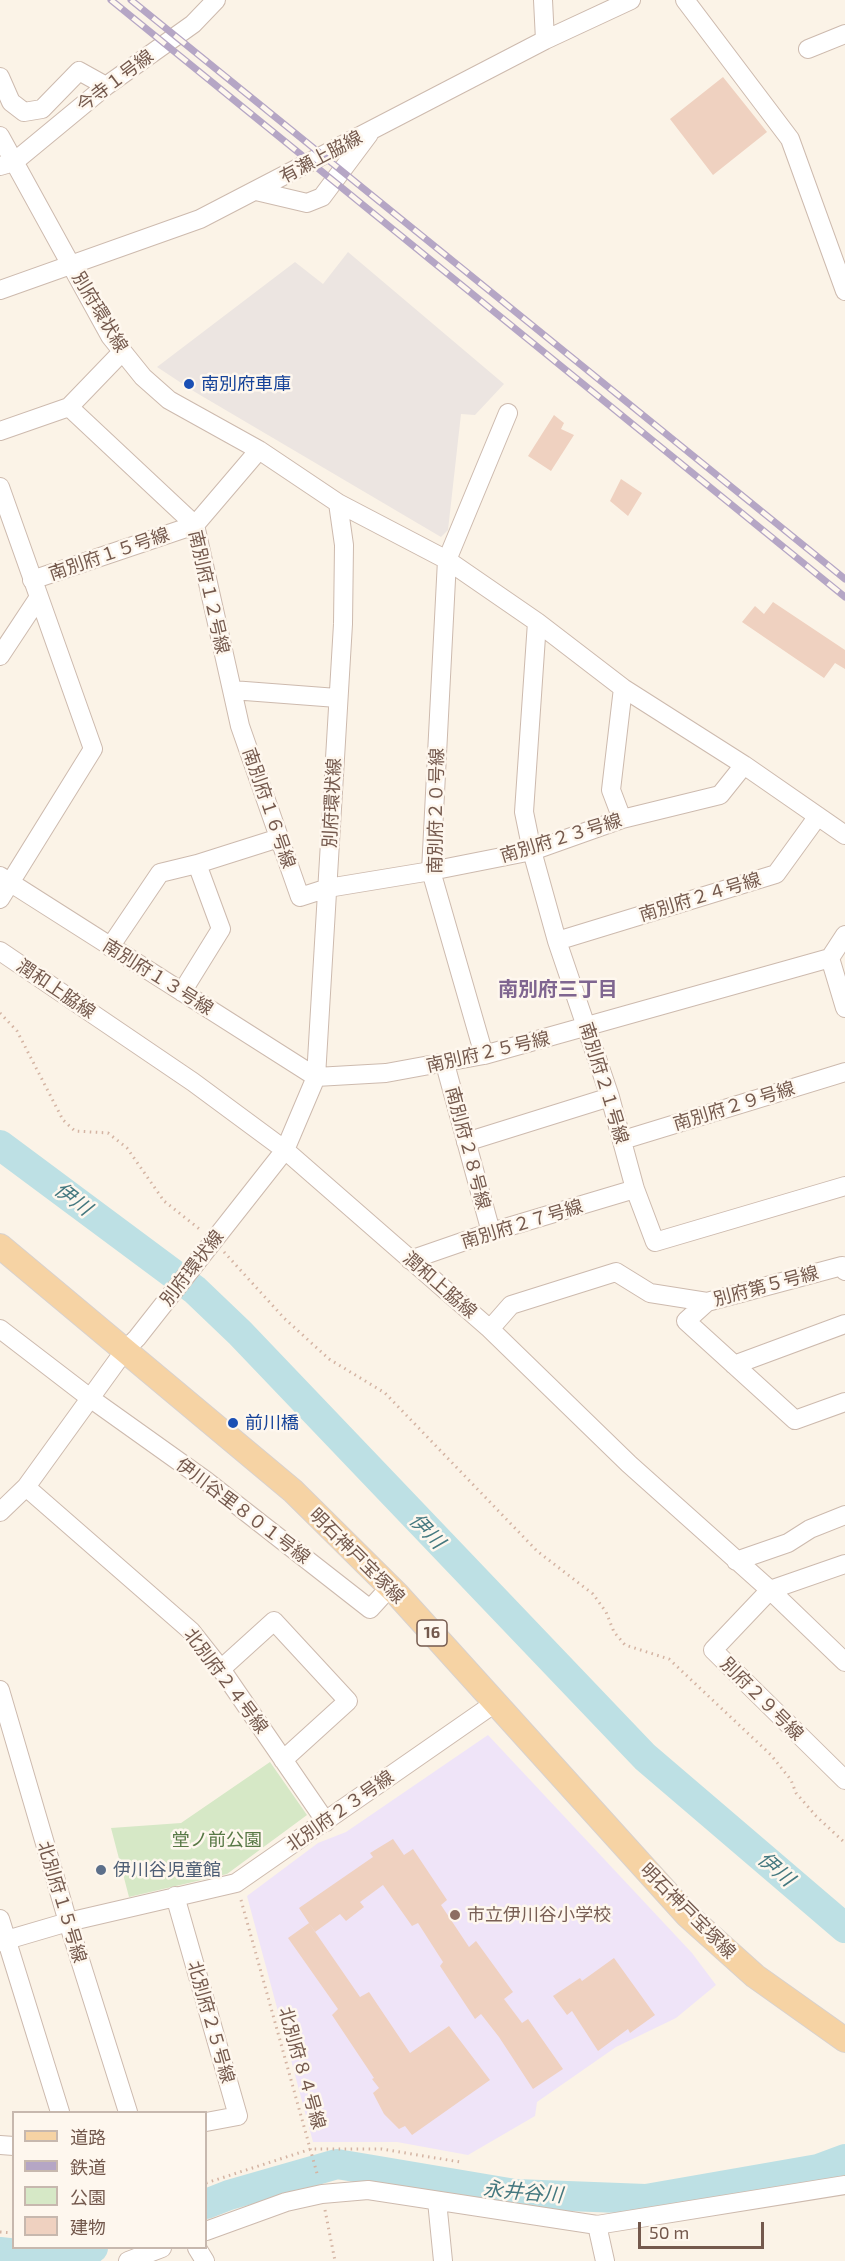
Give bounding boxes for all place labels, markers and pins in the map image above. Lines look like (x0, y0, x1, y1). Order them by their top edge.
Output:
place label: 南別府車庫 (201, 373, 291, 395)
marker: 南別府車庫 (182, 377, 196, 391)
place label: 前川橋 (245, 1412, 299, 1434)
marker: 前川橋 (226, 1416, 240, 1430)
place label: 伊川谷児童館 (113, 1859, 221, 1881)
marker: 伊川谷児童館 (94, 1863, 108, 1877)
place label: 市立伊川谷小学校 (467, 1904, 611, 1926)
marker: 市立伊川谷小学校 (448, 1908, 462, 1922)

